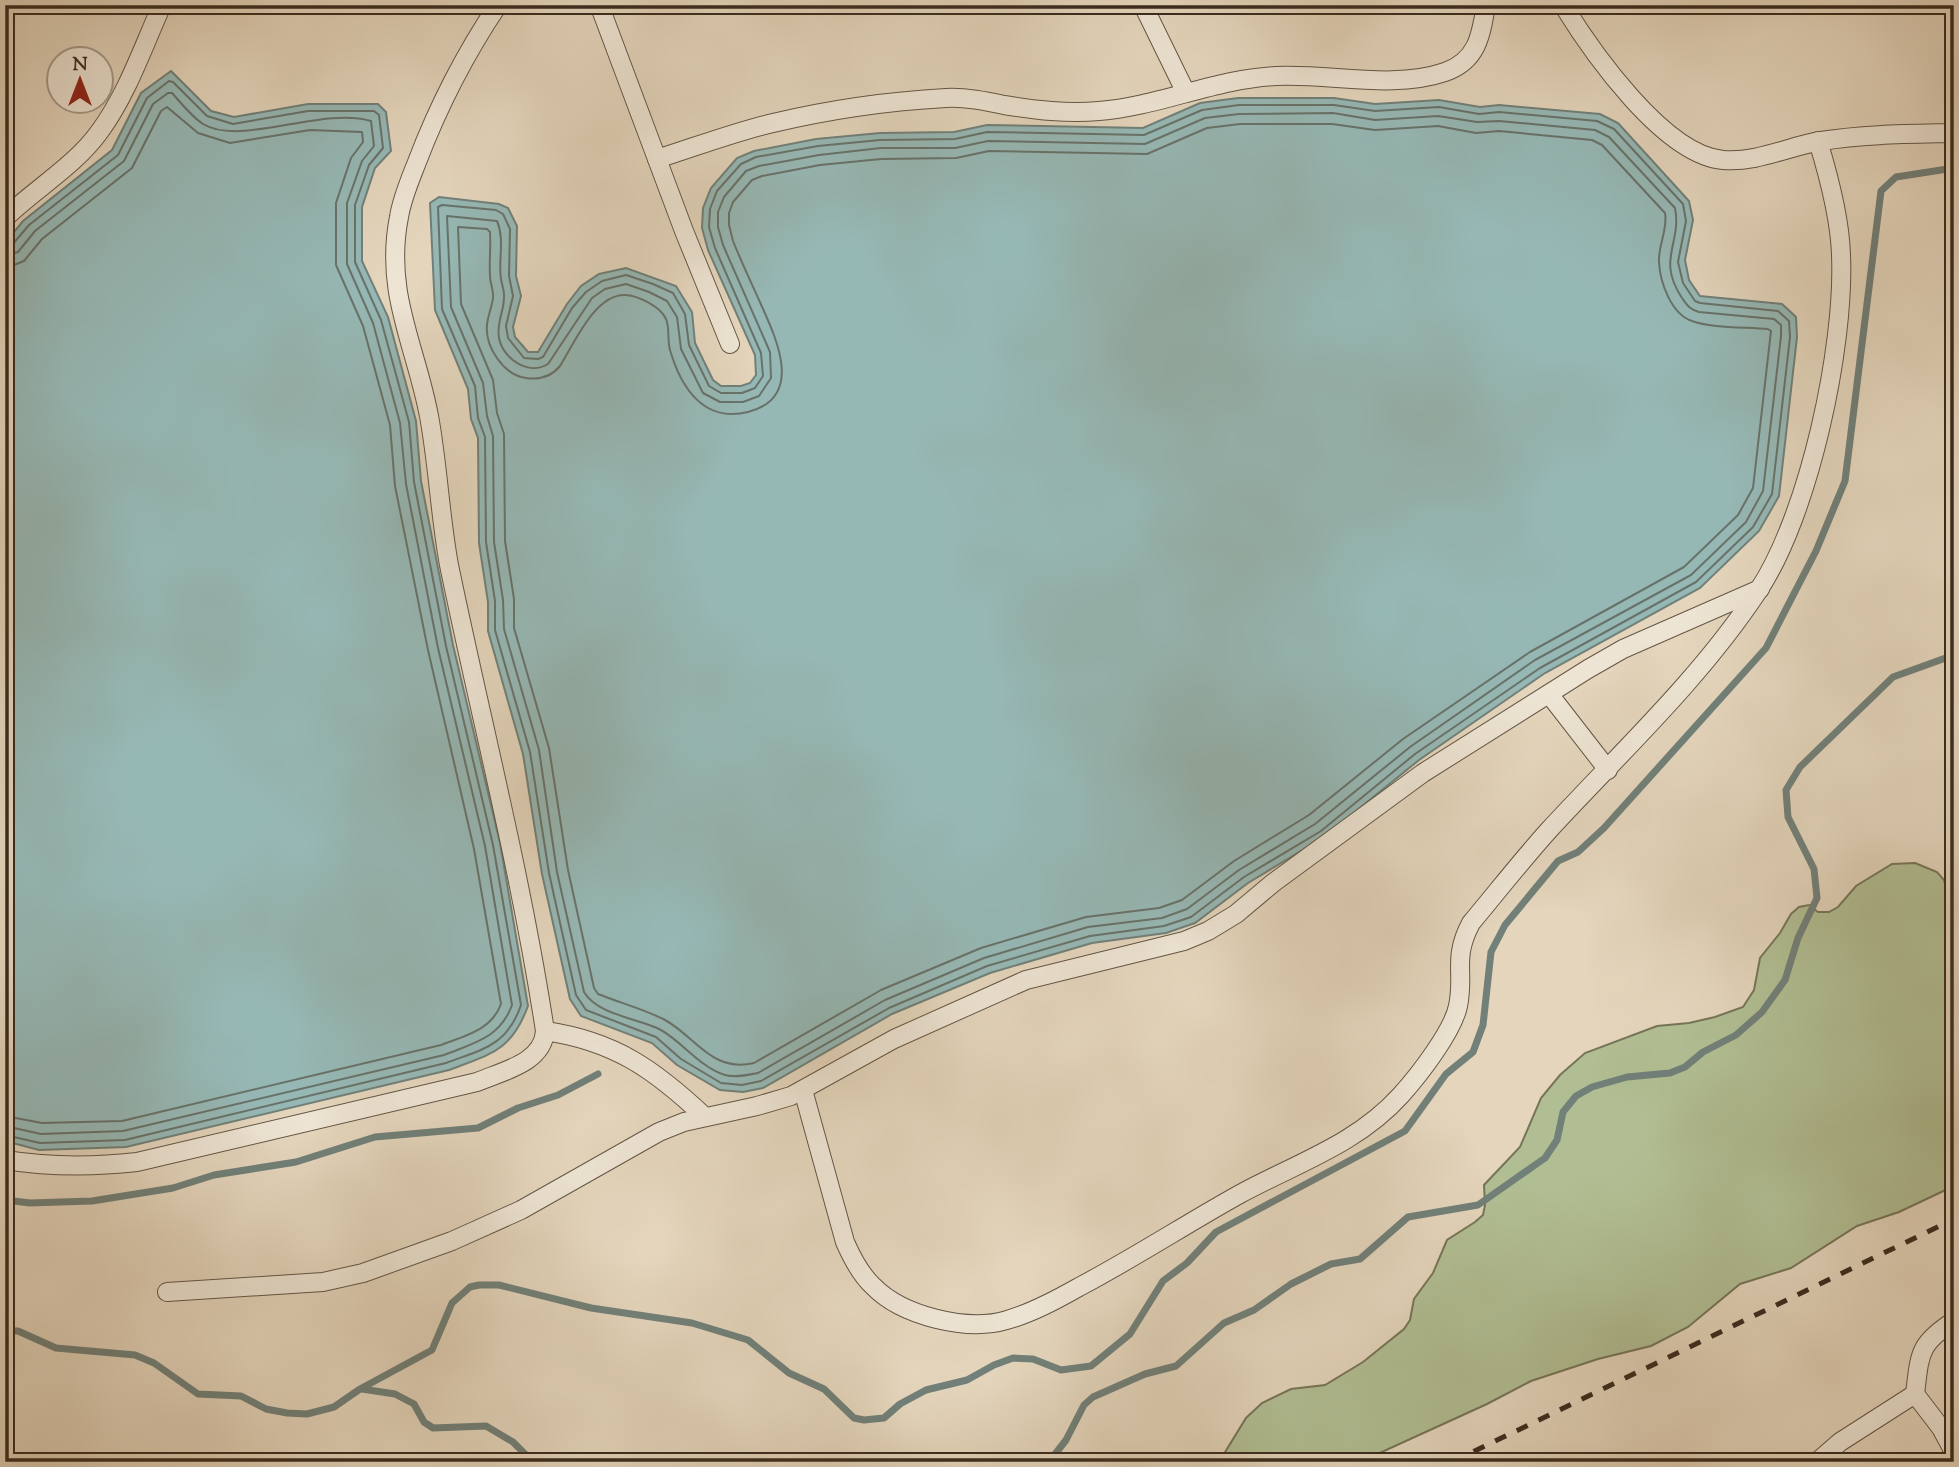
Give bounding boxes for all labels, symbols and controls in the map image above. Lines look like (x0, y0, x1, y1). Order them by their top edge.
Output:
north arrow (46, 46, 116, 116)
text: N (72, 52, 88, 79)

